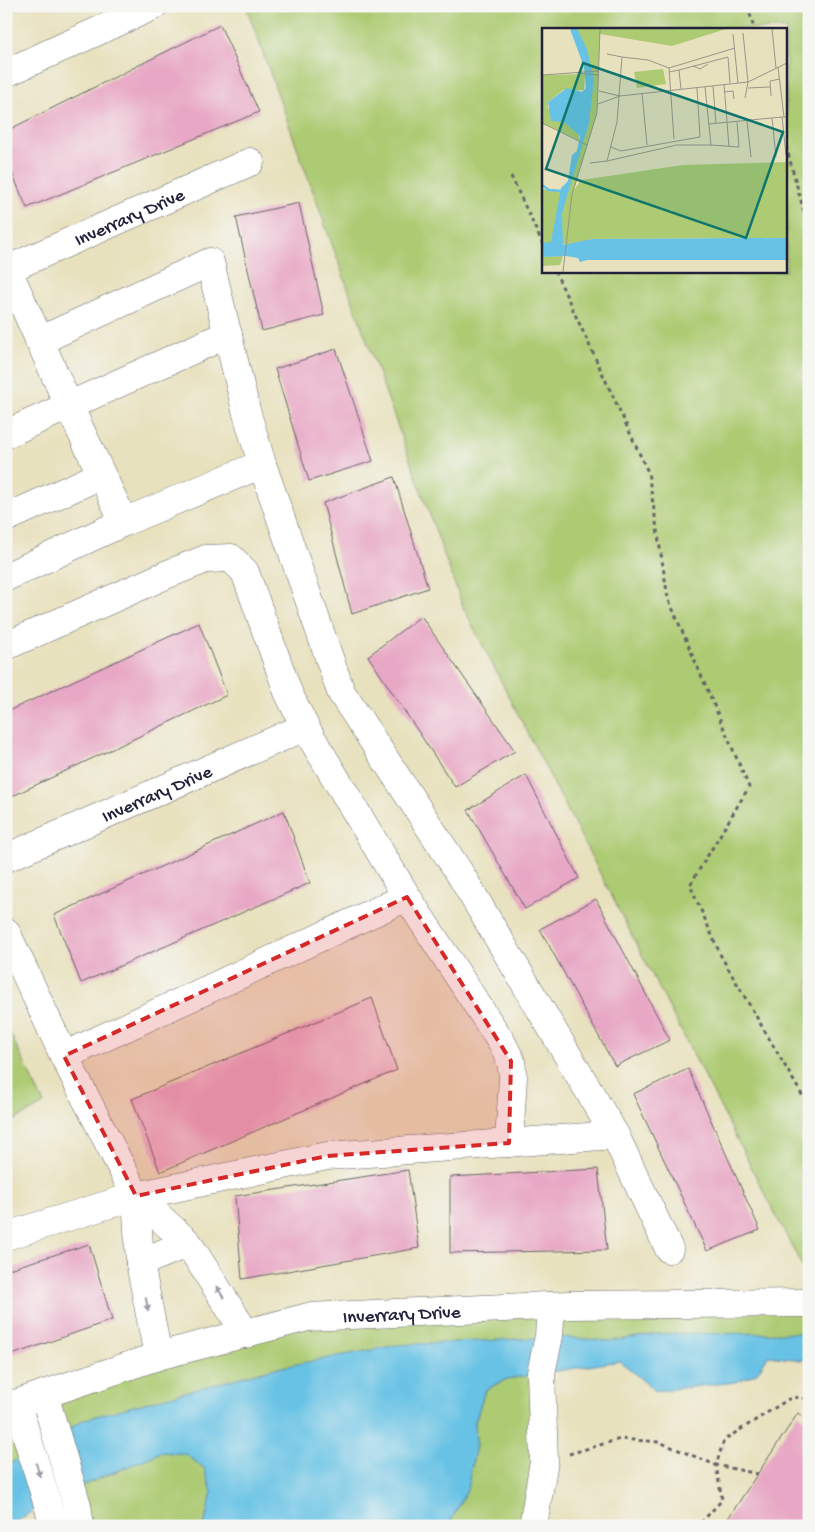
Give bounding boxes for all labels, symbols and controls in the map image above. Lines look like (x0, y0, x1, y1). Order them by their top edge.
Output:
inset map (542, 28, 788, 272)
street label: Inverrary Drive (72, 184, 189, 253)
street label: Inverrary Drive (99, 761, 216, 830)
one-way arrow (215, 1286, 224, 1299)
one-way arrow (144, 1296, 152, 1312)
street label: Inverrary Drive (342, 1302, 461, 1330)
one-way arrow (34, 1463, 42, 1478)

